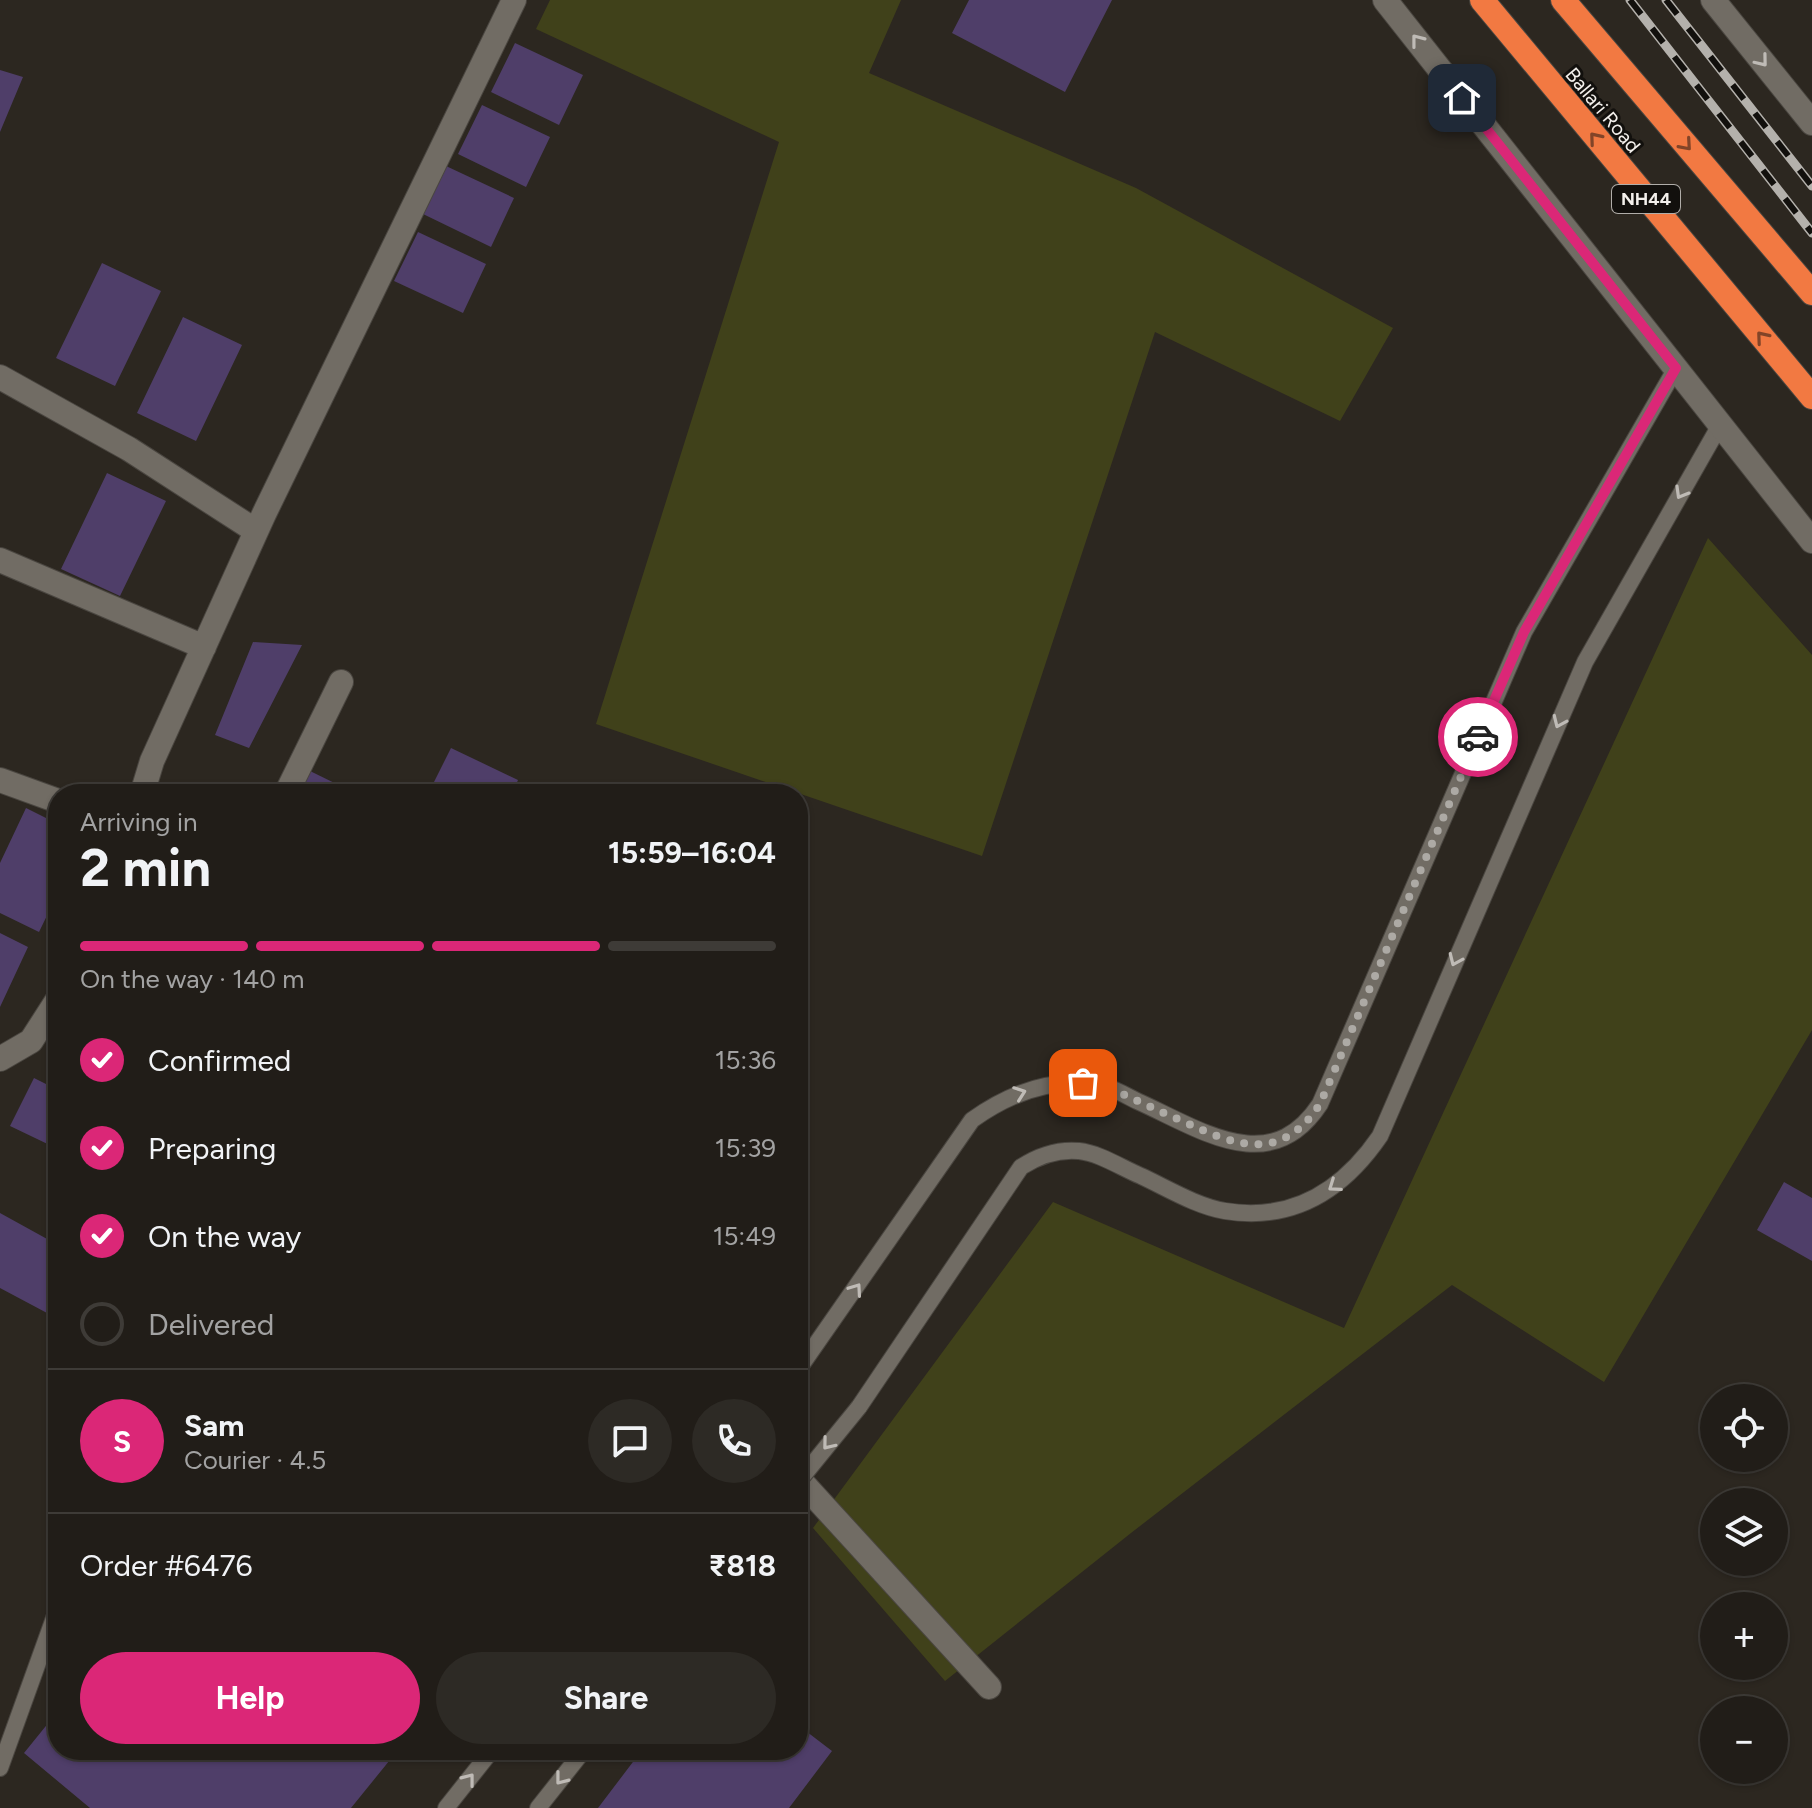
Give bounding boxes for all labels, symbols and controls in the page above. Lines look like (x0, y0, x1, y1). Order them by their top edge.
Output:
one-way arrow (1412, 34, 1426, 49)
one-way arrow (1752, 52, 1767, 66)
street label: Ballari Road (1560, 63, 1646, 157)
pin (1428, 64, 1496, 132)
icon: home (1440, 76, 1484, 120)
one-way arrow (1590, 133, 1605, 147)
one-way arrow (1676, 135, 1690, 150)
road number: NH44 (1612, 185, 1680, 213)
one-way arrow (1757, 332, 1772, 346)
one-way arrow (1675, 484, 1691, 498)
courier (1438, 697, 1518, 777)
one-way arrow (1552, 713, 1568, 728)
icon: car (1456, 715, 1500, 759)
text: Arriving in (80, 806, 198, 838)
text: 15:59–16:04 (608, 834, 776, 871)
text: 2 min (80, 837, 211, 899)
one-way arrow (1449, 952, 1465, 966)
text: On the way · 140 m (80, 963, 304, 995)
icon: check (80, 1038, 124, 1082)
text: Confirmed (148, 1042, 291, 1079)
text: 15:36 (715, 1044, 776, 1076)
pin (1049, 1049, 1117, 1117)
icon: bag (1061, 1061, 1105, 1105)
one-way arrow (1012, 1086, 1026, 1103)
icon: check (80, 1126, 124, 1170)
text: Preparing (148, 1130, 276, 1167)
text: 15:39 (715, 1132, 776, 1164)
one-way arrow (1328, 1176, 1342, 1191)
icon: check (80, 1214, 124, 1258)
text: On the way (148, 1218, 301, 1255)
text: 15:49 (713, 1220, 776, 1252)
one-way arrow (846, 1284, 861, 1298)
text: Delivered (148, 1306, 274, 1343)
map controls (1700, 1384, 1788, 1784)
button: locate (1700, 1384, 1788, 1472)
button: chat (588, 1399, 672, 1483)
button: phone (692, 1399, 776, 1483)
text: Sam (184, 1407, 244, 1444)
text: S (113, 1423, 131, 1460)
one-way arrow (824, 1435, 838, 1450)
text: Courier · 4.5 (184, 1444, 326, 1476)
button: layers (1700, 1488, 1788, 1576)
text: Order #6476 (80, 1547, 253, 1584)
text: ₹818 (709, 1547, 776, 1584)
button: + (1700, 1592, 1788, 1680)
button: Help (80, 1652, 420, 1744)
button: Share (436, 1652, 776, 1744)
button: − (1700, 1696, 1788, 1784)
one-way arrow (556, 1770, 571, 1784)
one-way arrow (460, 1773, 474, 1788)

